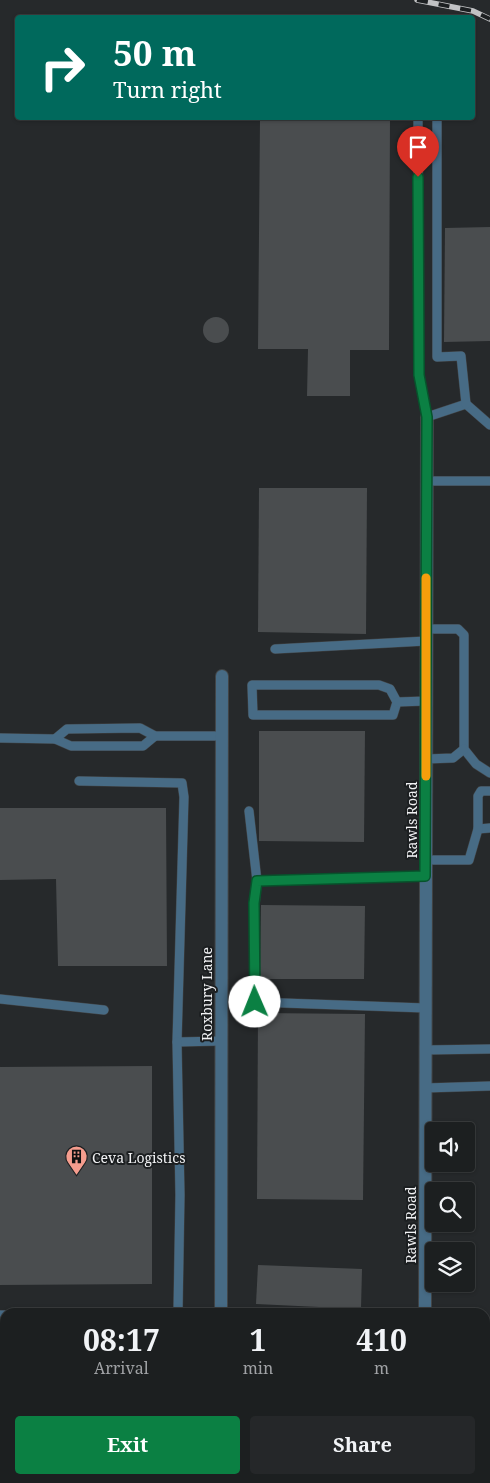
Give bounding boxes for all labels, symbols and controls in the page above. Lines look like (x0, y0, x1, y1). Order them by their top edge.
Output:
text: 50 m (113, 29, 196, 76)
icon: right (30, 35, 95, 100)
text: Turn right (113, 74, 222, 104)
pin (397, 126, 439, 177)
icon: arrive (404, 133, 432, 161)
street label: Rawls Road (402, 781, 421, 859)
street label: Roxbury Lane (197, 947, 216, 1041)
position arrow (228, 975, 280, 1027)
map controls (425, 1122, 475, 1292)
button: sound (425, 1122, 475, 1172)
building icon: Ceva Logistics (64, 1145, 88, 1176)
place label: Ceva Logistics (92, 1148, 185, 1167)
button: search (425, 1182, 475, 1232)
street label: Rawls Road (401, 1186, 420, 1264)
button: layers (425, 1242, 475, 1292)
text: 08:17 (83, 1319, 160, 1360)
text: 1 (250, 1319, 266, 1360)
text: 410 (356, 1319, 407, 1360)
text: Arrival (94, 1357, 149, 1379)
text: min (243, 1357, 273, 1379)
text: m (374, 1357, 389, 1379)
button: Exit (15, 1416, 240, 1474)
button: Share (250, 1416, 475, 1474)

